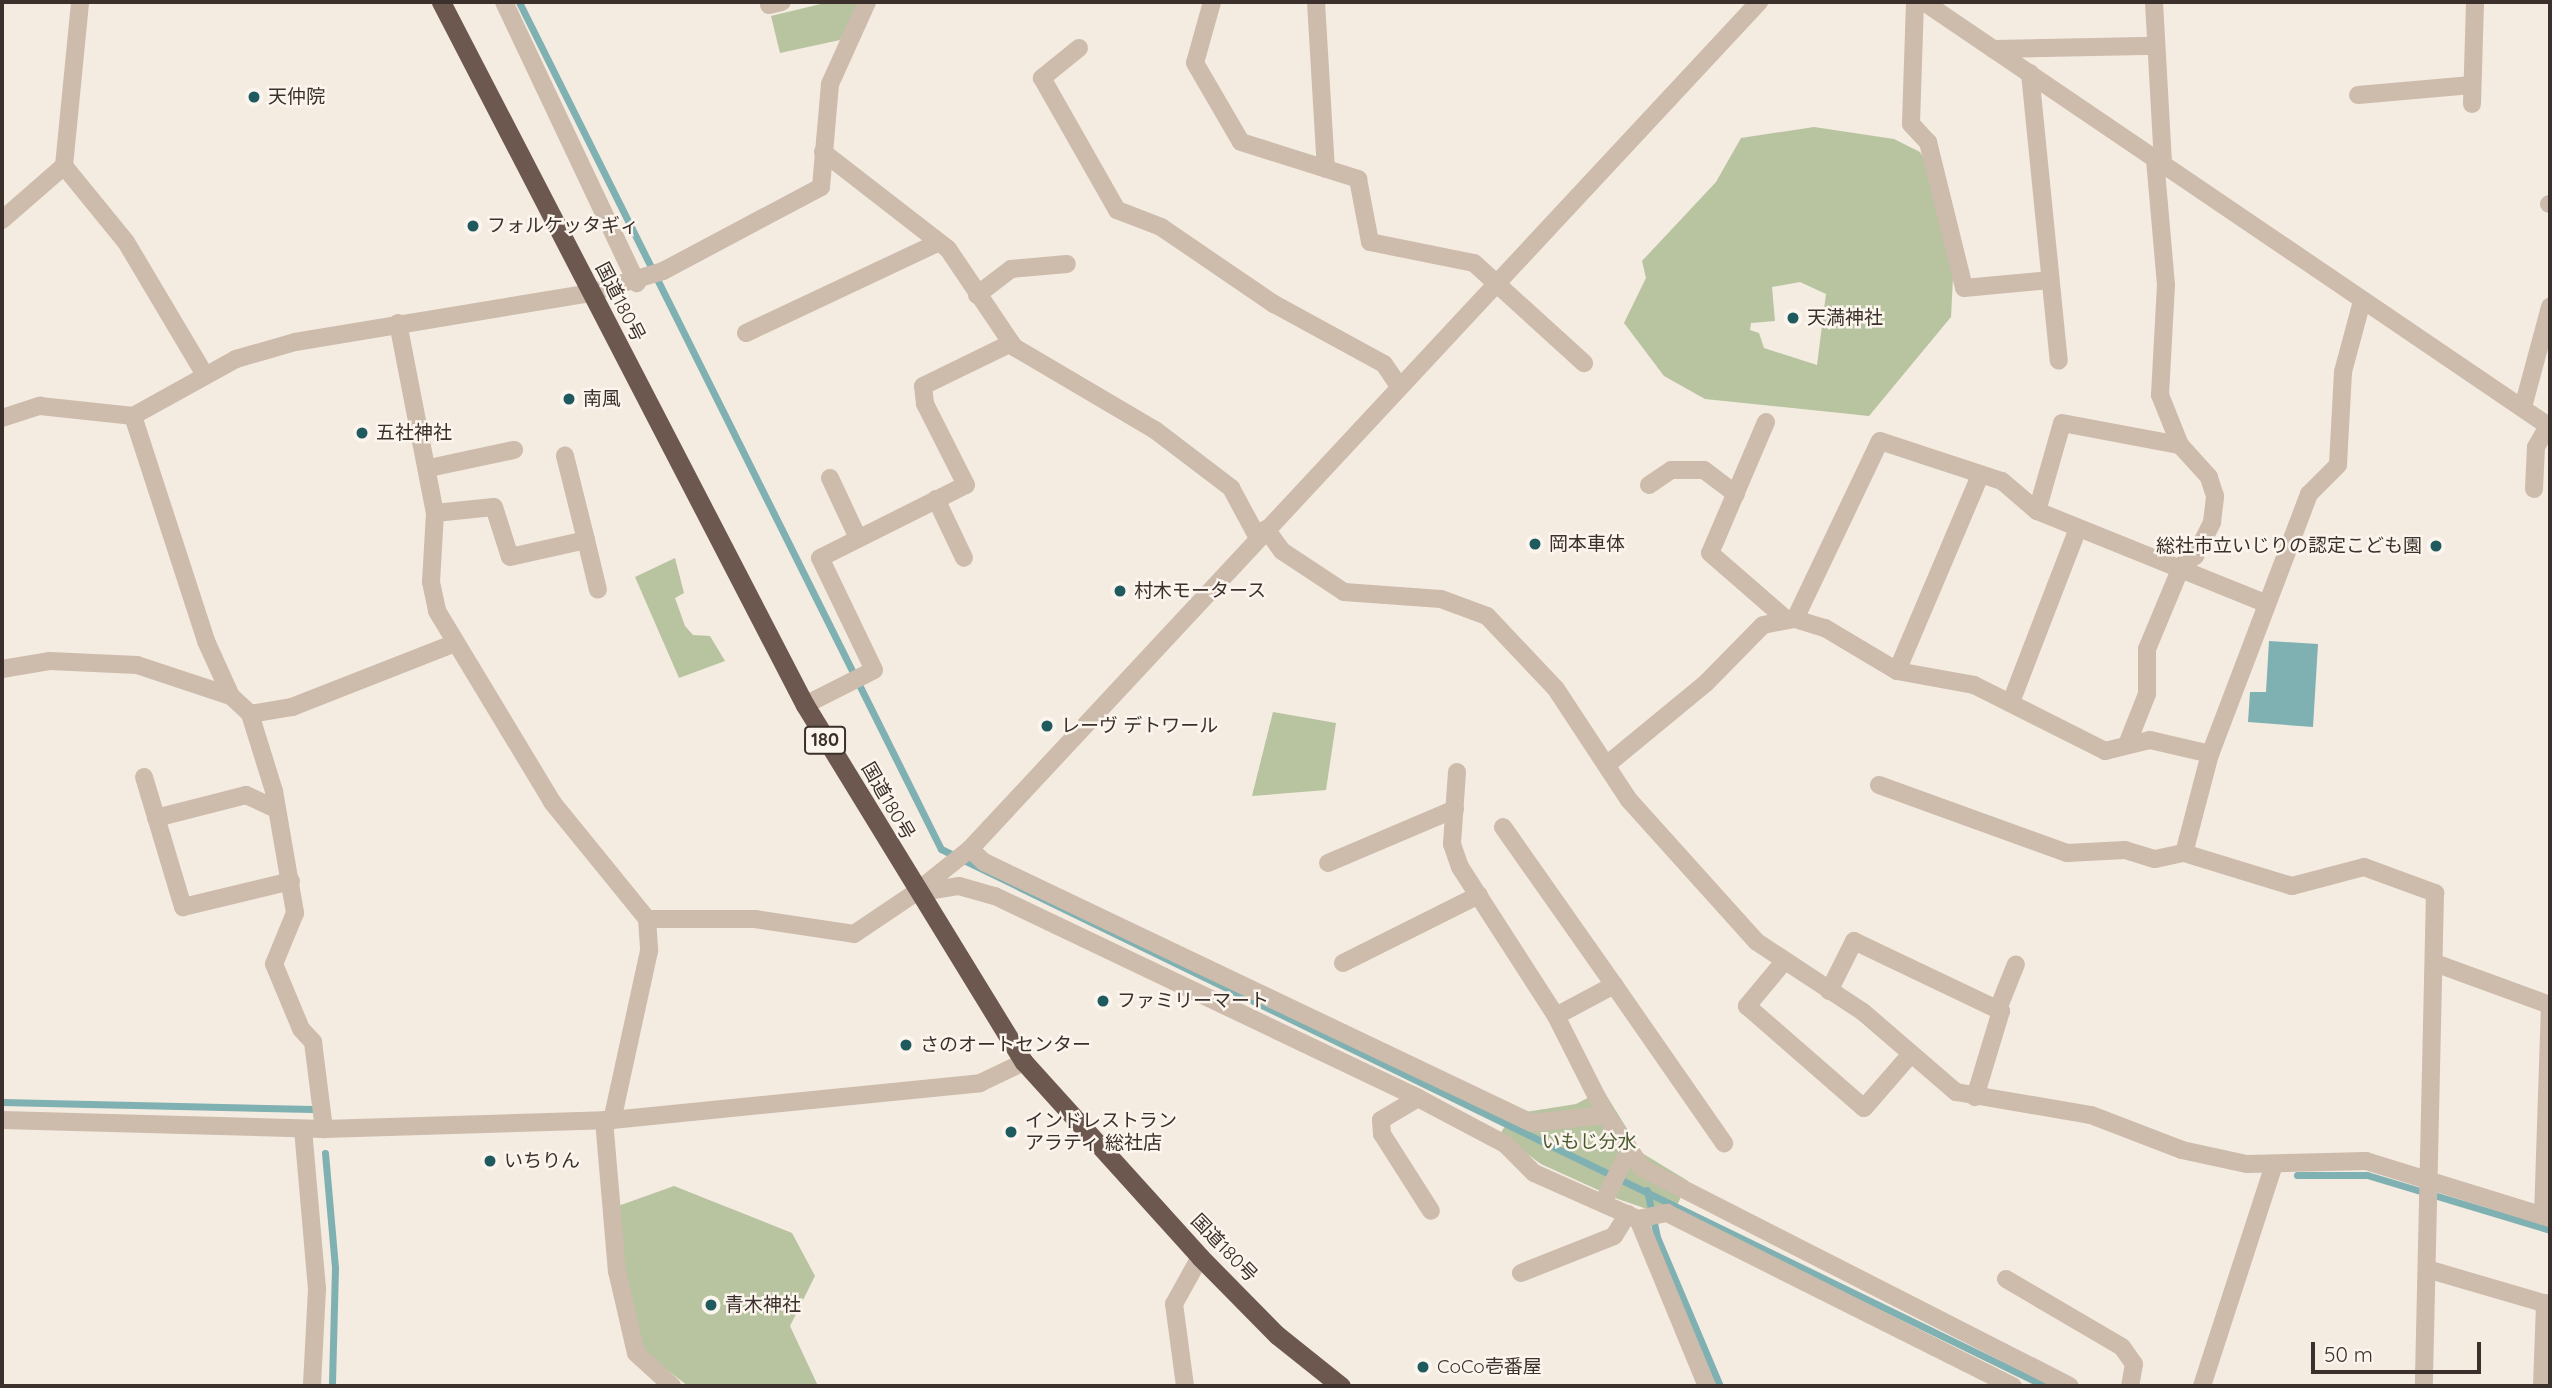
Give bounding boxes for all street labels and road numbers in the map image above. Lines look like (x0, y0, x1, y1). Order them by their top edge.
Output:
street label: 国道180号 (590, 259, 650, 345)
road number: 180 (804, 726, 846, 754)
street label: 国道180号 (857, 758, 919, 844)
street label: 国道180号 (1186, 1209, 1262, 1287)

